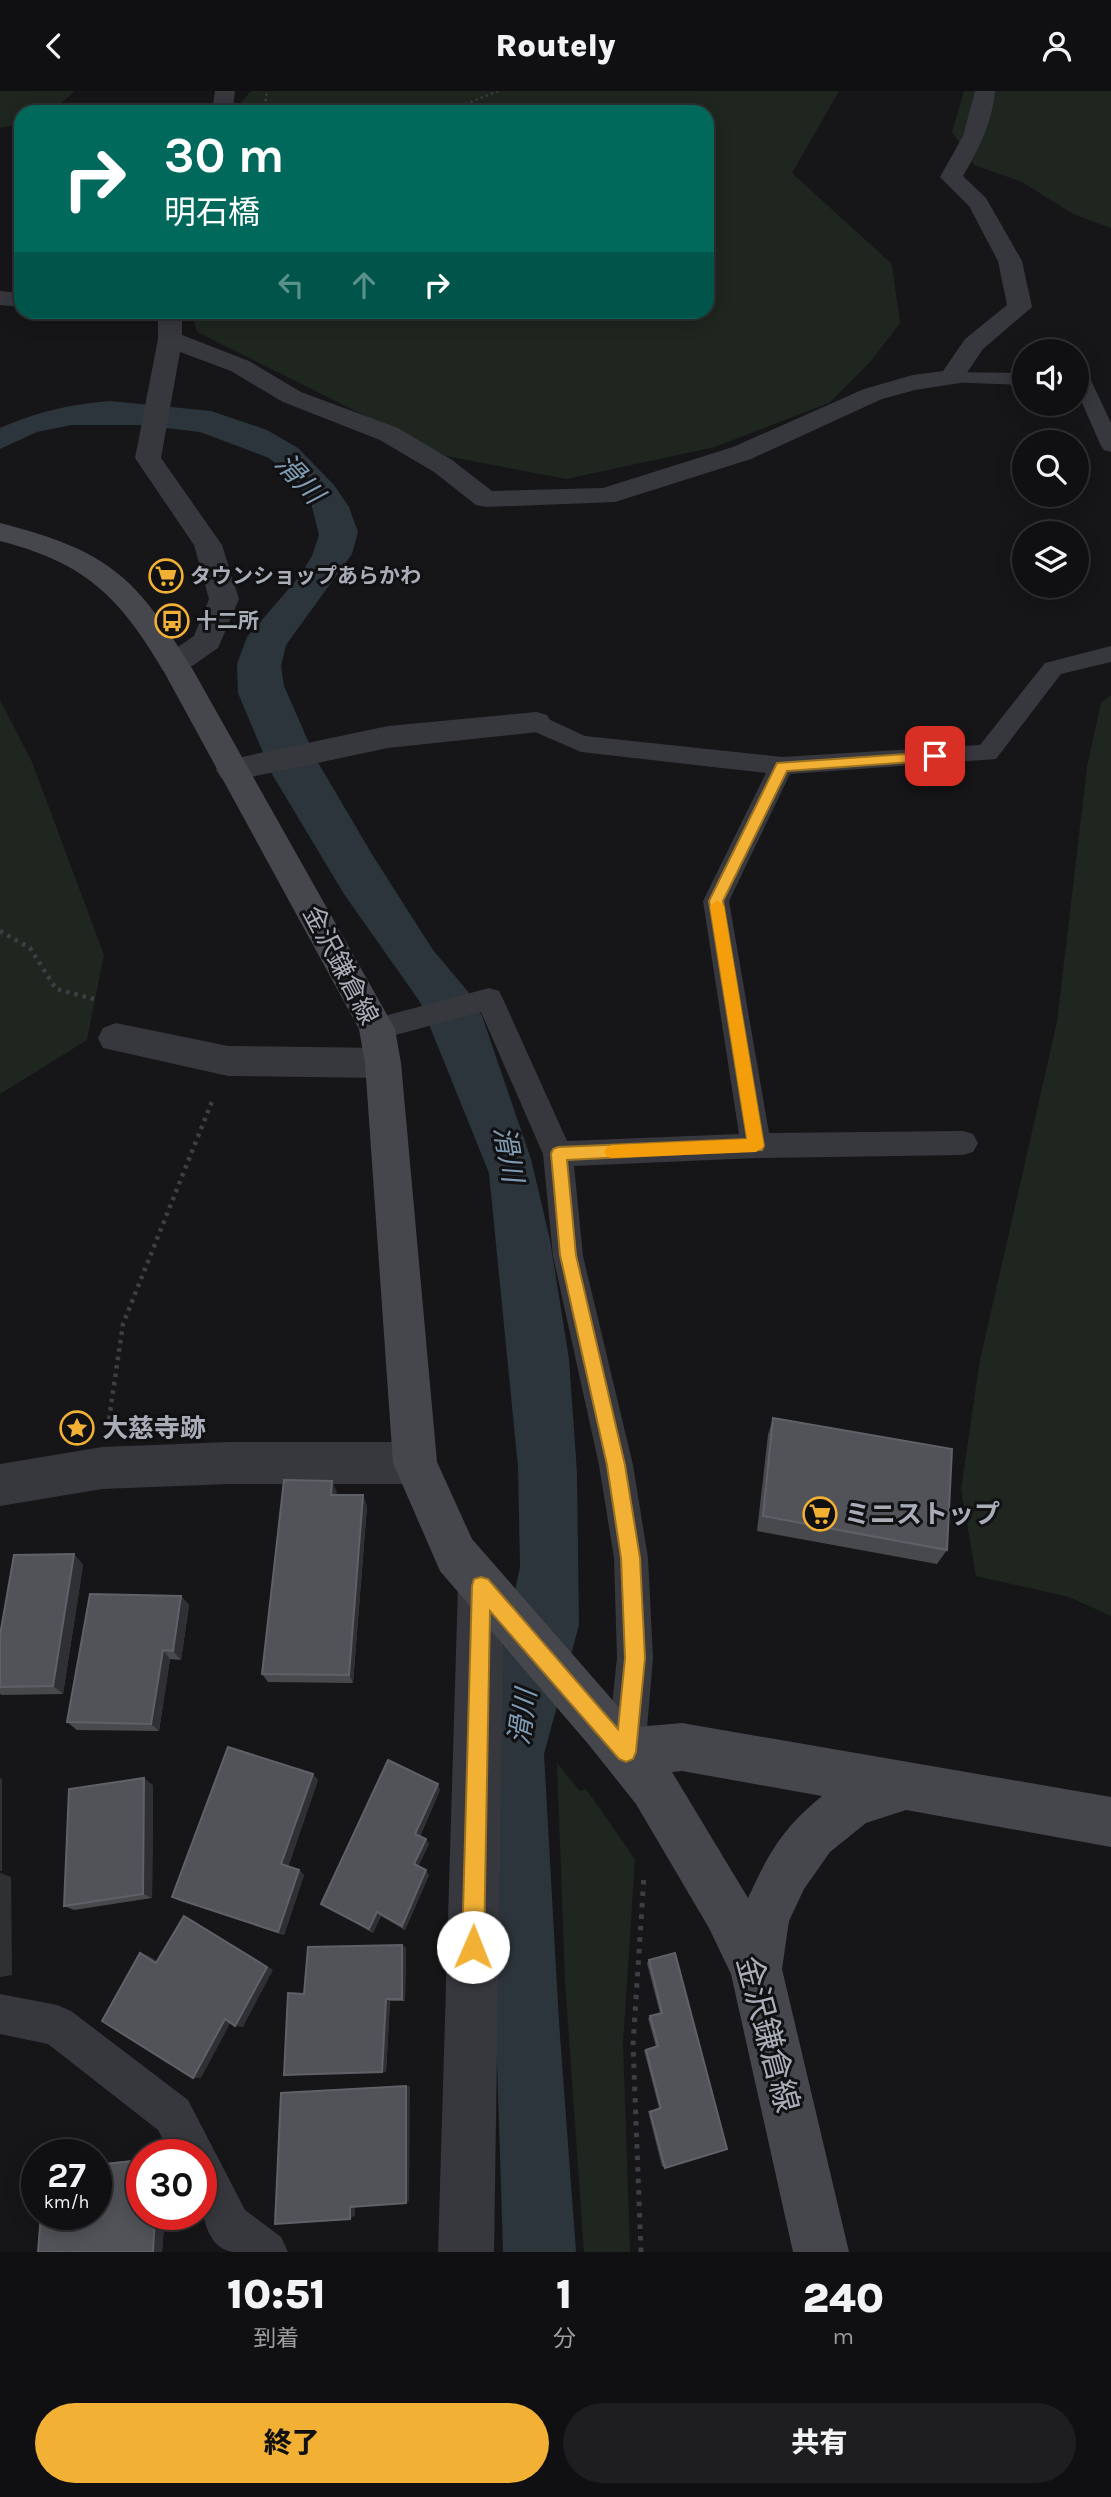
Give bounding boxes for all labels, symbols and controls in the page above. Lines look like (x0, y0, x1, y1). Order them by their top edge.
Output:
icon: back (35, 27, 73, 65)
text: Routely (496, 27, 615, 64)
icon: person (1038, 27, 1076, 65)
text: 30 m (164, 127, 284, 184)
icon: right (49, 133, 140, 224)
text: 明石橋 (164, 194, 260, 231)
icon: left (272, 266, 310, 304)
icon: ahead (345, 266, 383, 304)
icon: right (418, 266, 456, 304)
map controls (1012, 339, 1089, 598)
button: sound (1012, 339, 1089, 416)
button: search (1012, 430, 1089, 507)
water label: 滑川 (269, 446, 333, 512)
button: layers (1012, 521, 1089, 598)
supermarket icon: タウンショップあらかわ (147, 557, 185, 595)
place label: タウンショップあらかわ (190, 564, 421, 588)
bus stop icon: 十二所 (153, 602, 191, 640)
place label: 十二所 (196, 609, 259, 633)
pin (905, 726, 965, 786)
icon: arrive (916, 737, 954, 775)
street label: 金沢鎌倉線 (296, 901, 385, 1030)
water label: 滑川 (487, 1124, 530, 1187)
place icon: 大慈寺跡 (58, 1409, 96, 1447)
place label: 大慈寺跡 (102, 1413, 206, 1444)
supermarket icon: ミニストップ (801, 1495, 839, 1533)
place label: ミニストップ (844, 1499, 1000, 1530)
water label: 滑川 (502, 1684, 543, 1747)
position arrow (436, 1910, 510, 1984)
street label: 金沢鎌倉線 (729, 1952, 806, 2116)
speed limit sign: 30 (126, 2139, 217, 2230)
text: 27 (47, 2155, 86, 2196)
text: km/h (44, 2191, 89, 2213)
text: 10:51 (227, 2269, 326, 2319)
text: 1 (556, 2269, 572, 2319)
text: 240 (803, 2273, 884, 2323)
text: m (833, 2323, 854, 2350)
text: 到着 (253, 2325, 299, 2352)
text: 分 (553, 2325, 576, 2352)
button: 終了 (35, 2403, 549, 2483)
button: 共有 (563, 2403, 1076, 2483)

